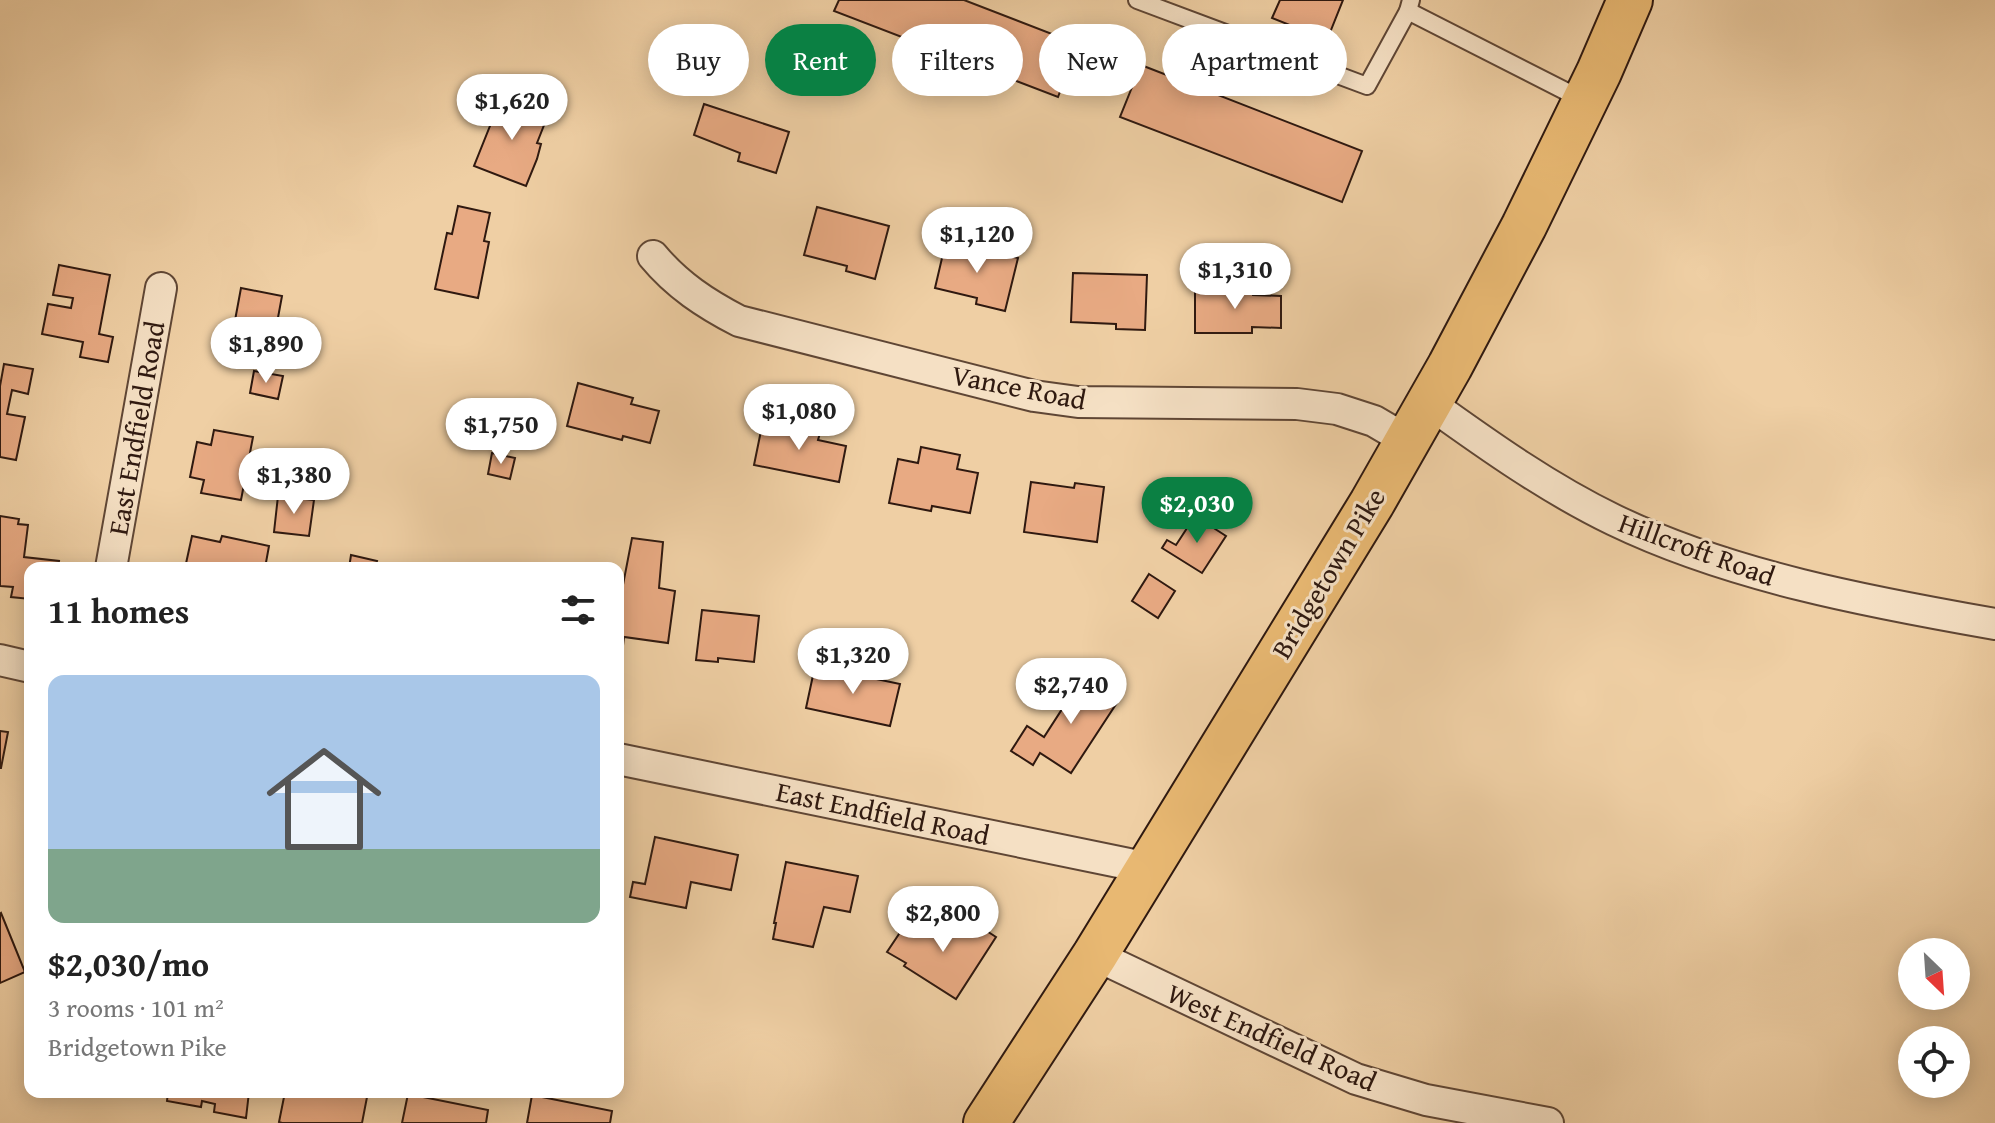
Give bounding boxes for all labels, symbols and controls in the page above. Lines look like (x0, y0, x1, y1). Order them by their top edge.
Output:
chip: Buy (648, 24, 749, 96)
chip: Rent (765, 24, 876, 96)
chip: Filters (892, 24, 1023, 96)
chip: New (1039, 24, 1146, 96)
chip: Apartment (1162, 24, 1347, 96)
pin: $1,620 (447, 74, 577, 142)
text: $1,620 (475, 80, 549, 119)
pin: $1,120 (912, 207, 1042, 275)
text: $1,120 (940, 213, 1014, 252)
pin: $1,310 (1170, 243, 1300, 311)
text: $1,310 (1198, 249, 1272, 288)
street label: East Endfield Road (96, 317, 175, 538)
pin: $1,890 (201, 317, 331, 385)
text: $1,890 (229, 323, 303, 362)
street label: Vance Road (948, 353, 1090, 420)
pin: $1,080 (734, 384, 864, 452)
text: $1,080 (762, 390, 836, 429)
pin: $1,750 (436, 398, 566, 466)
text: $1,750 (464, 404, 538, 443)
pin: $1,380 (229, 448, 359, 516)
text: $1,380 (257, 454, 331, 493)
pin: $2,030 (1132, 477, 1262, 545)
street label: Bridgetown Pike (1260, 480, 1395, 666)
text: $2,030 (1160, 483, 1234, 522)
street label: Hillcroft Road (1613, 501, 1781, 596)
text: 11 homes (48, 586, 189, 635)
icon: filters (556, 588, 600, 632)
pin: $1,320 (788, 628, 918, 696)
text: $1,320 (816, 634, 890, 673)
pin: $2,740 (1006, 658, 1136, 726)
text: $2,740 (1034, 664, 1108, 703)
icon: home (252, 727, 396, 871)
street label: East Endfield Road (773, 770, 994, 855)
pin: $2,800 (878, 886, 1008, 954)
text: $2,800 (906, 892, 980, 931)
north arrow (1898, 938, 1970, 1010)
map controls (1898, 938, 1970, 1098)
text: $2,030/mo (48, 939, 209, 988)
street label: West Endfield Road (1161, 972, 1384, 1101)
text: 3 rooms · 101 m² (48, 988, 224, 1027)
button: locate (1898, 1026, 1970, 1098)
text: Bridgetown Pike (48, 1027, 227, 1066)

